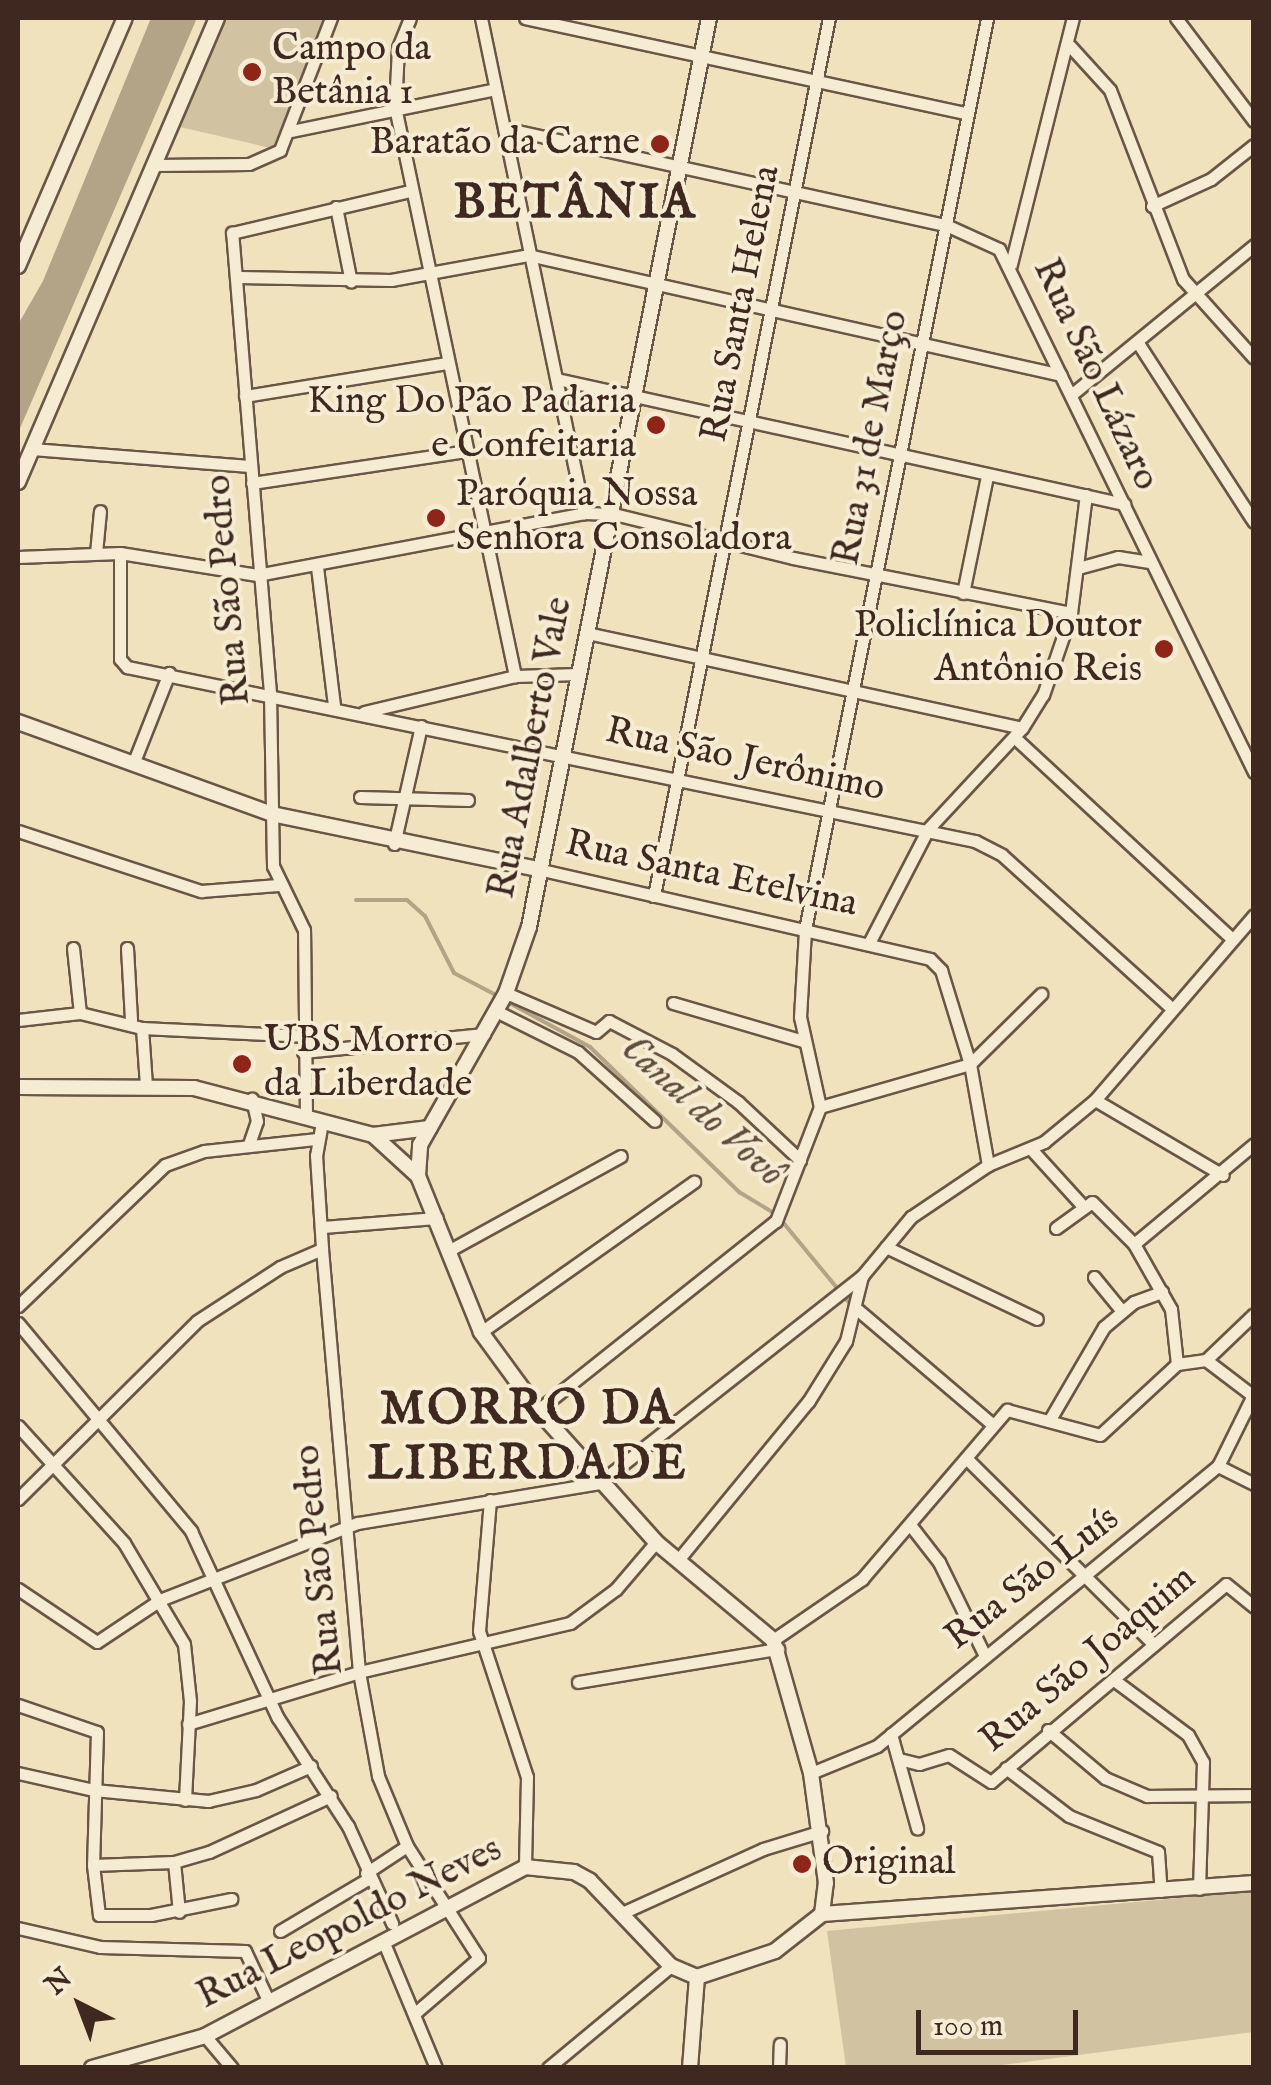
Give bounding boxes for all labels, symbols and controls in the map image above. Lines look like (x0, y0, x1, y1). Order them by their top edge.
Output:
place label: Campo da Betânia 1 (272, 27, 431, 116)
marker: Campo da Betânia 1 (241, 61, 263, 83)
place label: Baratão da Carne (370, 121, 640, 167)
marker: Baratão da Carne (649, 133, 671, 155)
street label: Rua Santa Helena (693, 162, 791, 446)
district label: BETÂNIA (453, 176, 697, 234)
street label: Rua São Lázaro (1022, 252, 1168, 498)
street label: Rua 31 de Março (825, 307, 919, 569)
place label: King Do Pão Padaria e Confeitaria (307, 380, 636, 469)
marker: King Do Pão Padaria e Confeitaria (645, 414, 667, 436)
street label: Rua São Pedro (196, 473, 262, 707)
place label: Paróquia Nossa Senhora Consoladora (456, 473, 792, 562)
marker: Paróquia Nossa Senhora Consoladora (425, 507, 447, 529)
street label: Rua Adalberto Vale (480, 594, 584, 902)
place label: Policlínica Doutor Antônio Reis (854, 604, 1142, 694)
marker: Policlínica Doutor Antônio Reis (1151, 636, 1177, 662)
street label: Rua São Jerônimo (601, 709, 889, 813)
street label: Rua Santa Etelvina (561, 822, 861, 928)
place label: UBS Morro da Liberdade (264, 1019, 472, 1108)
water label: Canal do Vovô (610, 1026, 794, 1198)
marker: UBS Morro da Liberdade (229, 1051, 255, 1077)
district label: MORRO DA LIBERDADE (368, 1381, 688, 1494)
street label: Rua São Pedro (285, 1443, 355, 1677)
street label: Rua São Luís (937, 1497, 1129, 1661)
street label: Rua São Joaquim (972, 1557, 1206, 1763)
street label: Rua Leopoldo Neves (190, 1828, 510, 2020)
place label: Original (822, 1841, 955, 1887)
marker: Original (791, 1853, 813, 1875)
north arrow (30, 1955, 130, 2055)
text: N (39, 1961, 80, 2003)
scale bar (921, 1990, 1084, 2052)
text: 100 m (933, 2008, 1003, 2046)

